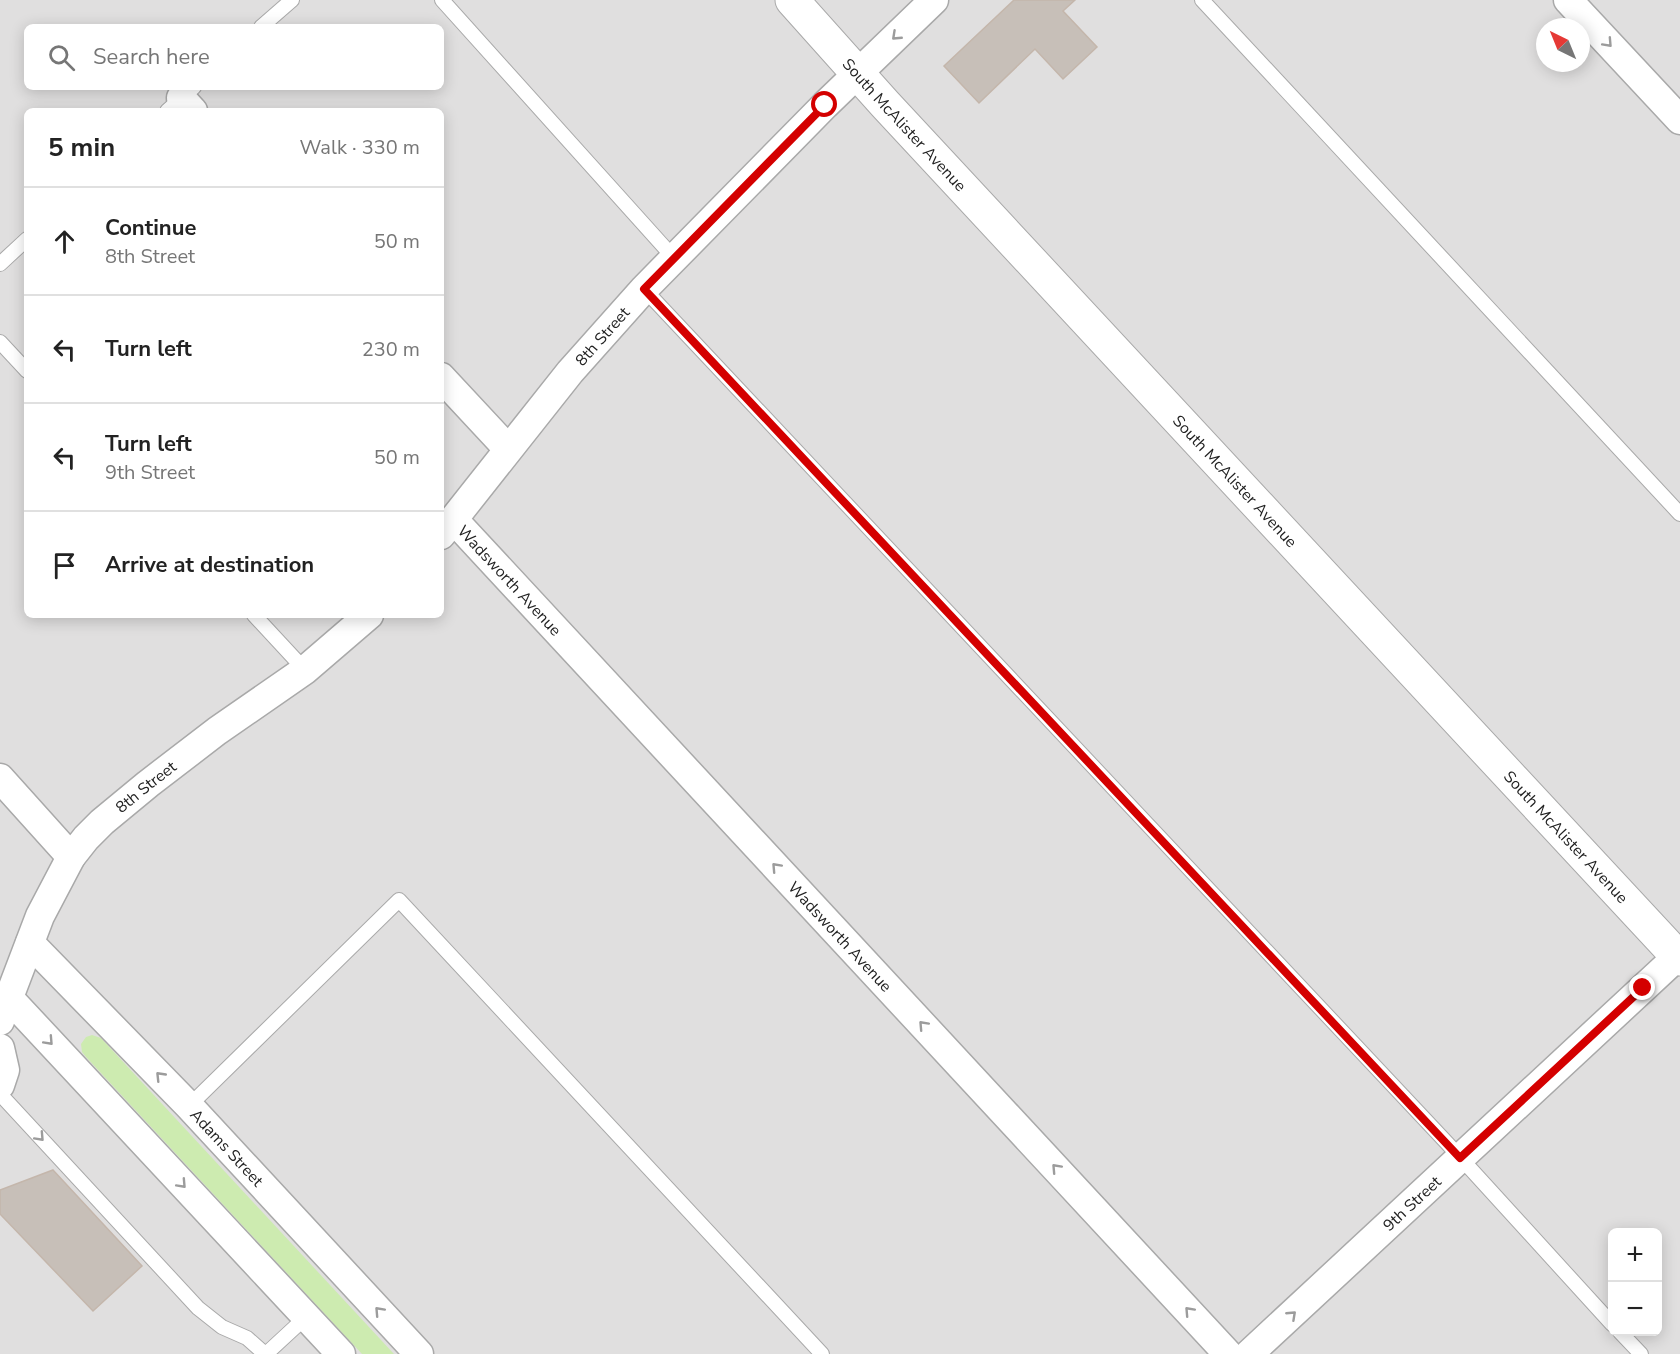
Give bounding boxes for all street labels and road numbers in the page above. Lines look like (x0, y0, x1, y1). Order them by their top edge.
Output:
street label: South McAlister Avenue (837, 54, 971, 197)
street label: 8th Street (571, 302, 635, 371)
street label: South McAlister Avenue (1167, 410, 1302, 553)
street label: Wadsworth Avenue (452, 521, 566, 641)
street label: 8th Street (111, 756, 181, 818)
street label: South McAlister Avenue (1498, 766, 1633, 909)
street label: Wadsworth Avenue (783, 877, 897, 997)
street label: Adams Street (185, 1104, 268, 1192)
street label: 9th Street (1378, 1171, 1447, 1236)

